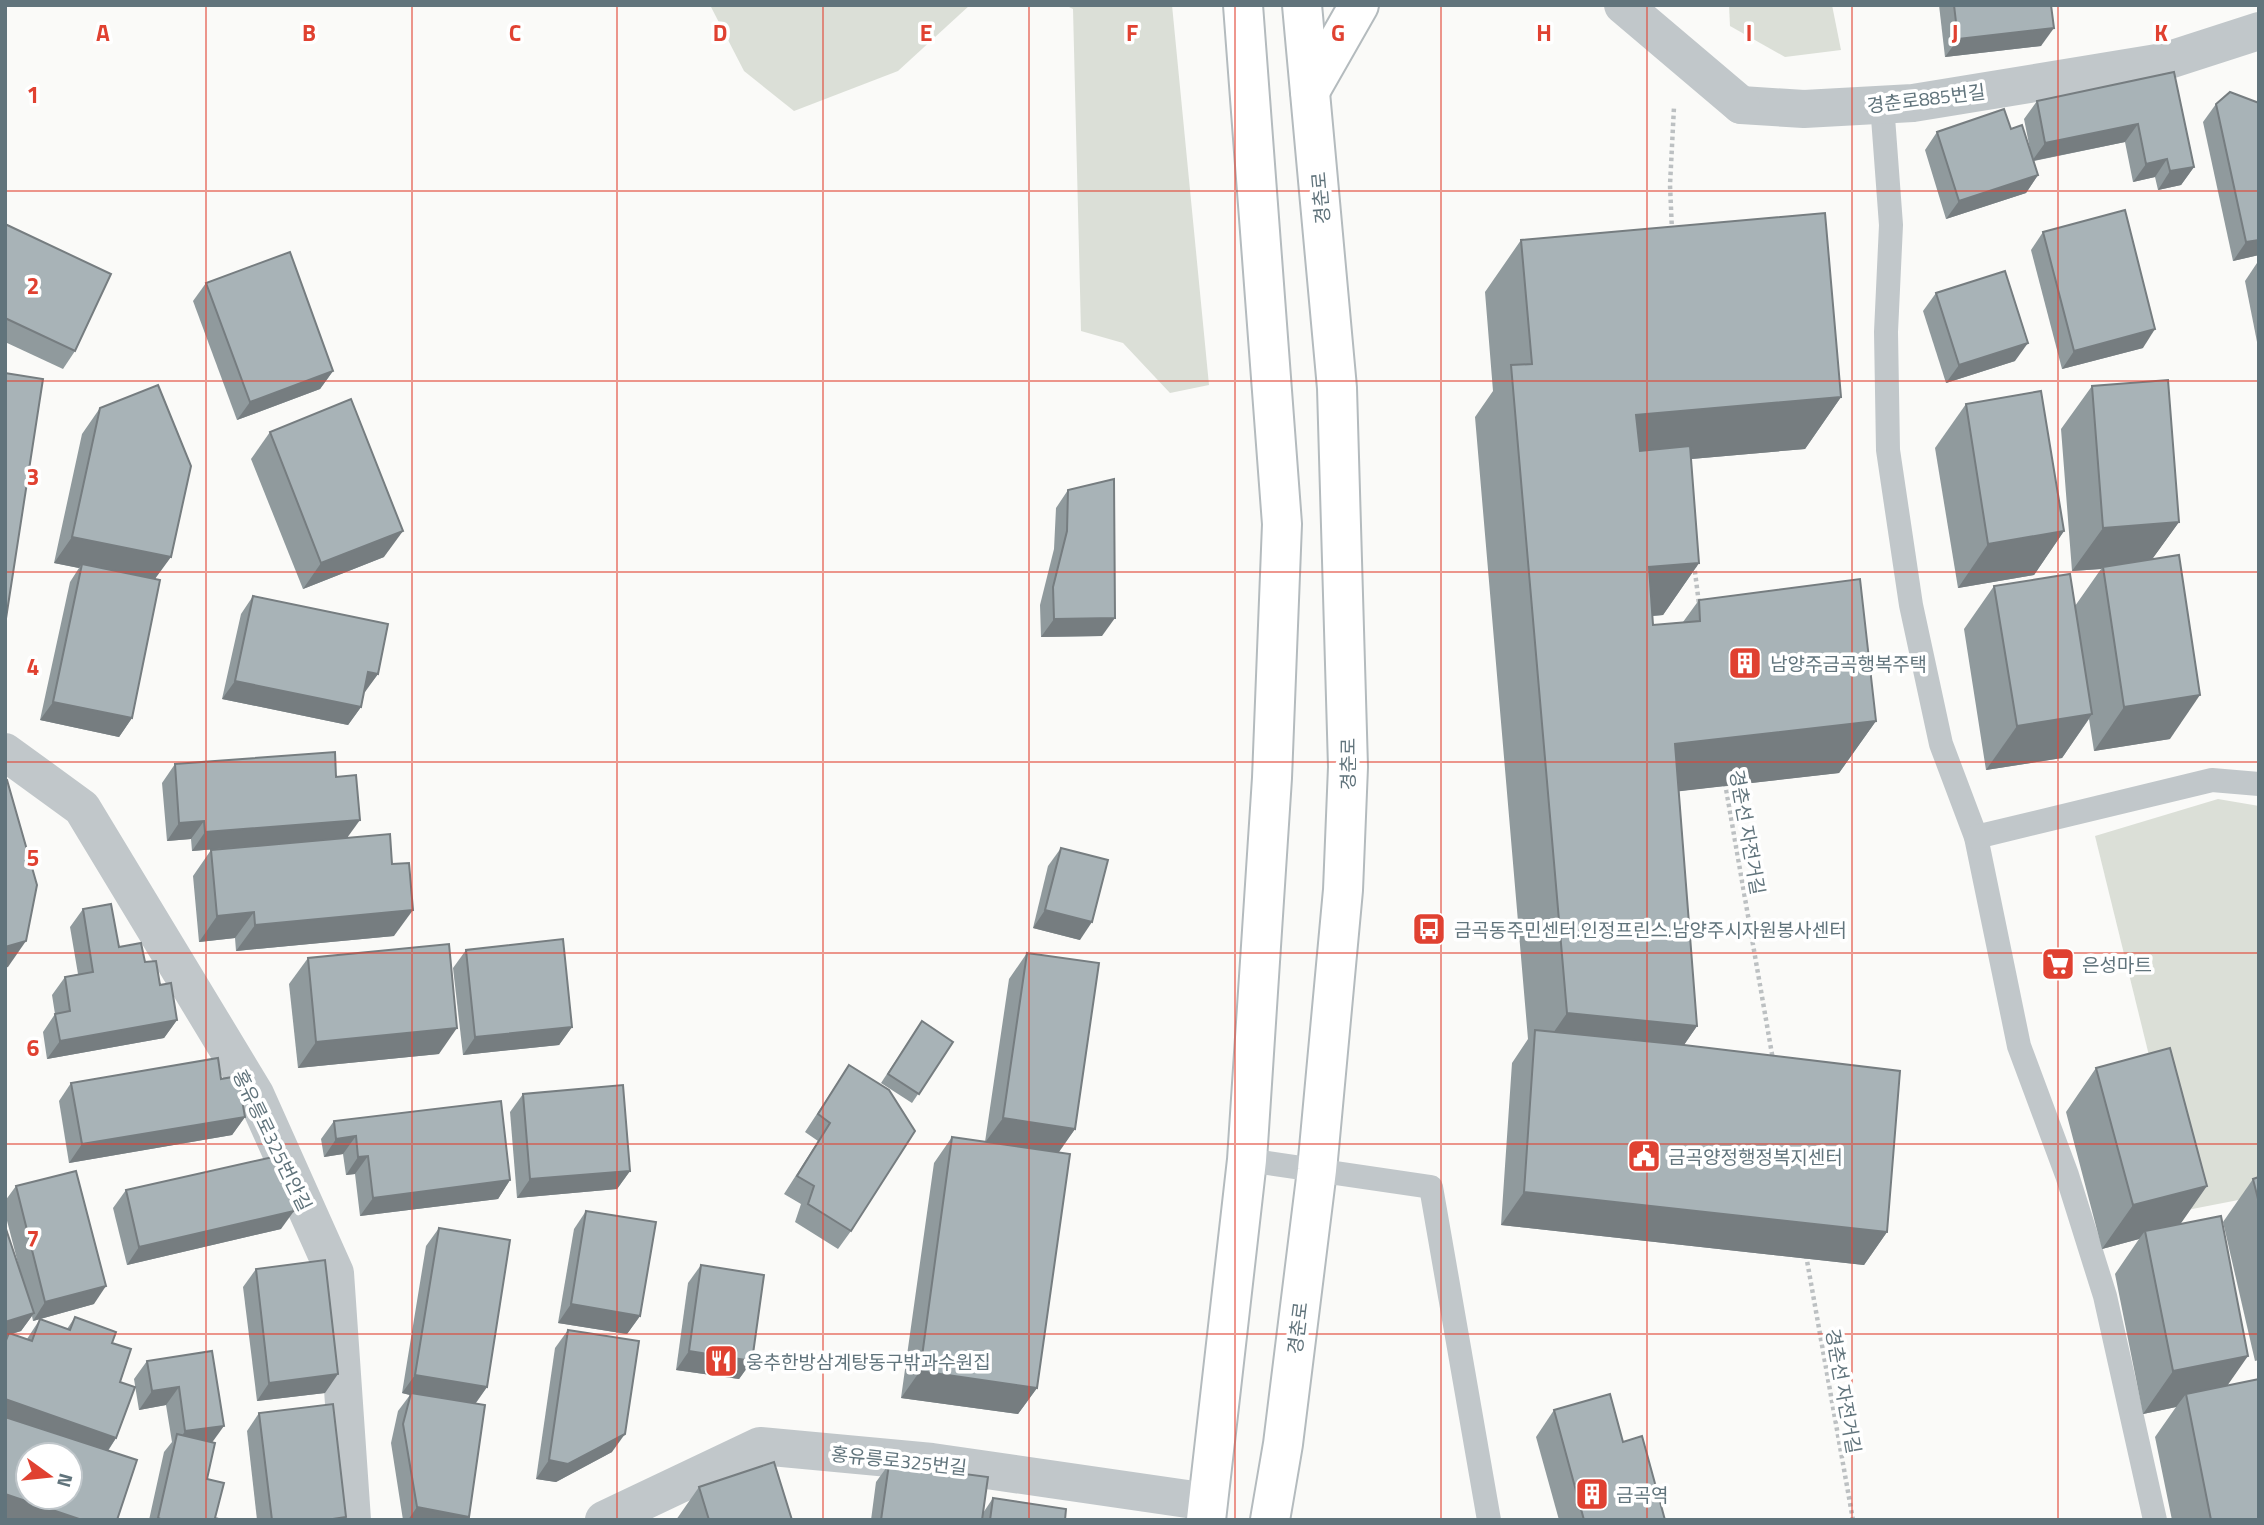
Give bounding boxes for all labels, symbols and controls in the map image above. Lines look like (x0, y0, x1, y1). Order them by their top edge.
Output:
text: A (96, 15, 110, 50)
text: B (302, 15, 316, 50)
text: C (509, 15, 521, 50)
text: D (713, 15, 727, 50)
text: E (920, 15, 932, 50)
text: F (1126, 15, 1138, 50)
text: G (1331, 15, 1345, 50)
text: H (1536, 15, 1552, 50)
text: I (1746, 15, 1752, 50)
text: J (1952, 15, 1958, 50)
text: K (2154, 15, 2168, 50)
street label: 경춘로885번길 (1865, 76, 1987, 120)
text: 1 (27, 77, 39, 112)
street label: 경춘로 (1303, 171, 1337, 225)
text: 2 (27, 268, 39, 303)
text: 3 (27, 459, 39, 494)
building icon: 남양주금곡행복주택 (1726, 644, 1764, 682)
text: 4 (27, 649, 39, 684)
place label: 남양주금곡행복주택 (1770, 649, 1927, 678)
street label: 경춘로 (1333, 738, 1362, 790)
street label: 경춘선 자전거길 (1723, 767, 1773, 897)
text: 5 (27, 840, 39, 875)
bus stop icon: 금곡동주민센터.인정프린스.남양주시자원봉사센터 (1410, 910, 1448, 948)
place label: 금곡동주민센터.인정프린스.남양주시자원봉사센터 (1454, 915, 1847, 944)
supermarket icon: 은성마트 (2039, 945, 2077, 983)
place label: 은성마트 (2082, 950, 2152, 979)
text: 6 (27, 1030, 40, 1065)
street label: 홍유릉로325번안길 (226, 1064, 320, 1216)
public building icon: 금곡양정행정복지센터 (1625, 1137, 1663, 1175)
place label: 금곡양정행정복지센터 (1668, 1142, 1843, 1171)
text: 7 (27, 1221, 39, 1256)
street label: 경춘로 (1279, 1300, 1315, 1356)
street label: 경춘선 자전거길 (1819, 1326, 1869, 1456)
restaurant icon: 웅추한방삼계탕동구밖과수원집 (702, 1342, 740, 1380)
place label: 웅추한방삼계탕동구밖과수원집 (746, 1347, 991, 1376)
street label: 홍유릉로325번길 (829, 1438, 969, 1482)
north arrow (14, 1441, 84, 1511)
text: N (50, 1470, 82, 1491)
building icon: 금곡역 (1573, 1475, 1611, 1513)
place label: 금곡역 (1616, 1480, 1668, 1509)

